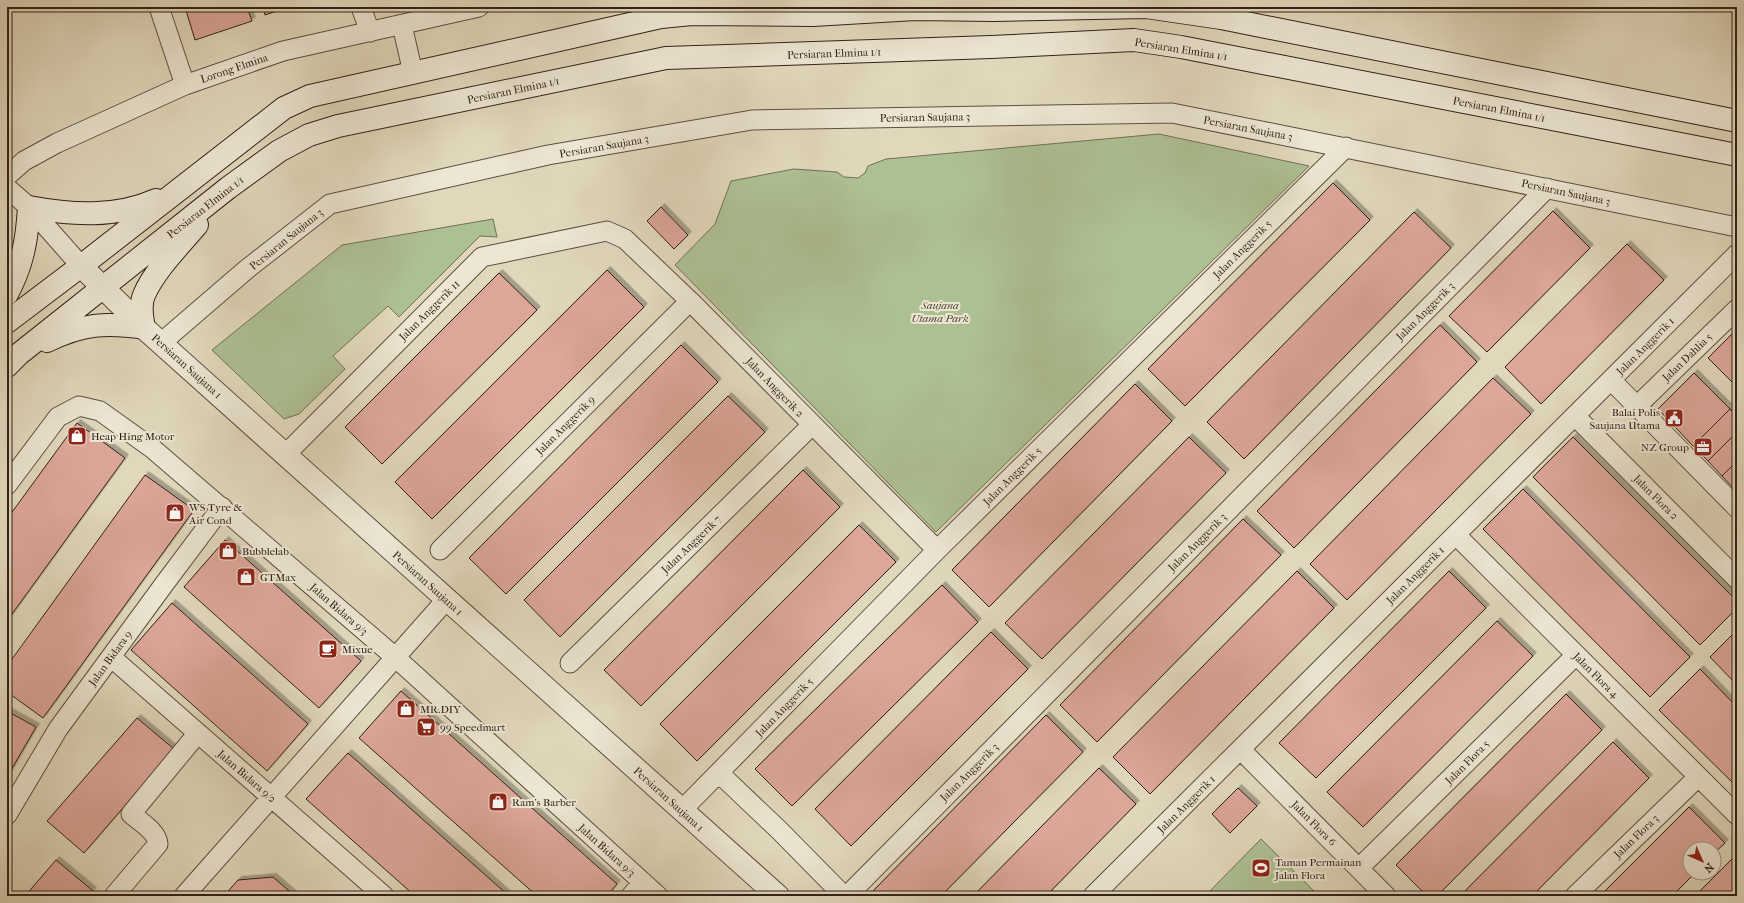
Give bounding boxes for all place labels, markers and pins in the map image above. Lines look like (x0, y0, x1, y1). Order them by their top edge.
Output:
place label: Balai Polis Saujana Utama (1590, 406, 1661, 432)
public building icon: Balai Polis Saujana Utama (1663, 407, 1685, 429)
shop icon: Heap Hing Motor (66, 425, 88, 447)
place label: Heap Hing Motor (91, 430, 175, 443)
office icon: NZ Group (1692, 436, 1714, 458)
place label: NZ Group (1641, 441, 1689, 454)
place label: WS Tyre & Air Cond (188, 501, 242, 527)
shop icon: WS Tyre & Air Cond (164, 502, 186, 524)
shop icon: Bubblelab (217, 540, 239, 562)
place label: Bubblelab (242, 545, 289, 558)
shop icon: GTMax (235, 566, 257, 588)
place label: GTMax (260, 571, 296, 584)
cafe icon: Mixue (317, 638, 339, 660)
place label: Mixue (342, 643, 373, 656)
shop icon: MR.DIY (395, 698, 417, 720)
place label: MR.DIY (420, 703, 461, 716)
supermarket icon: 99 Speedmart (415, 716, 437, 738)
place label: 99 Speedmart (440, 721, 505, 734)
shop icon: Ram’s Barber (487, 791, 509, 813)
place label: Ram’s Barber (512, 796, 576, 809)
place label: Taman Permainan Jalan Flora (1274, 856, 1362, 882)
sports icon: Taman Permainan Jalan Flora (1250, 857, 1272, 879)

